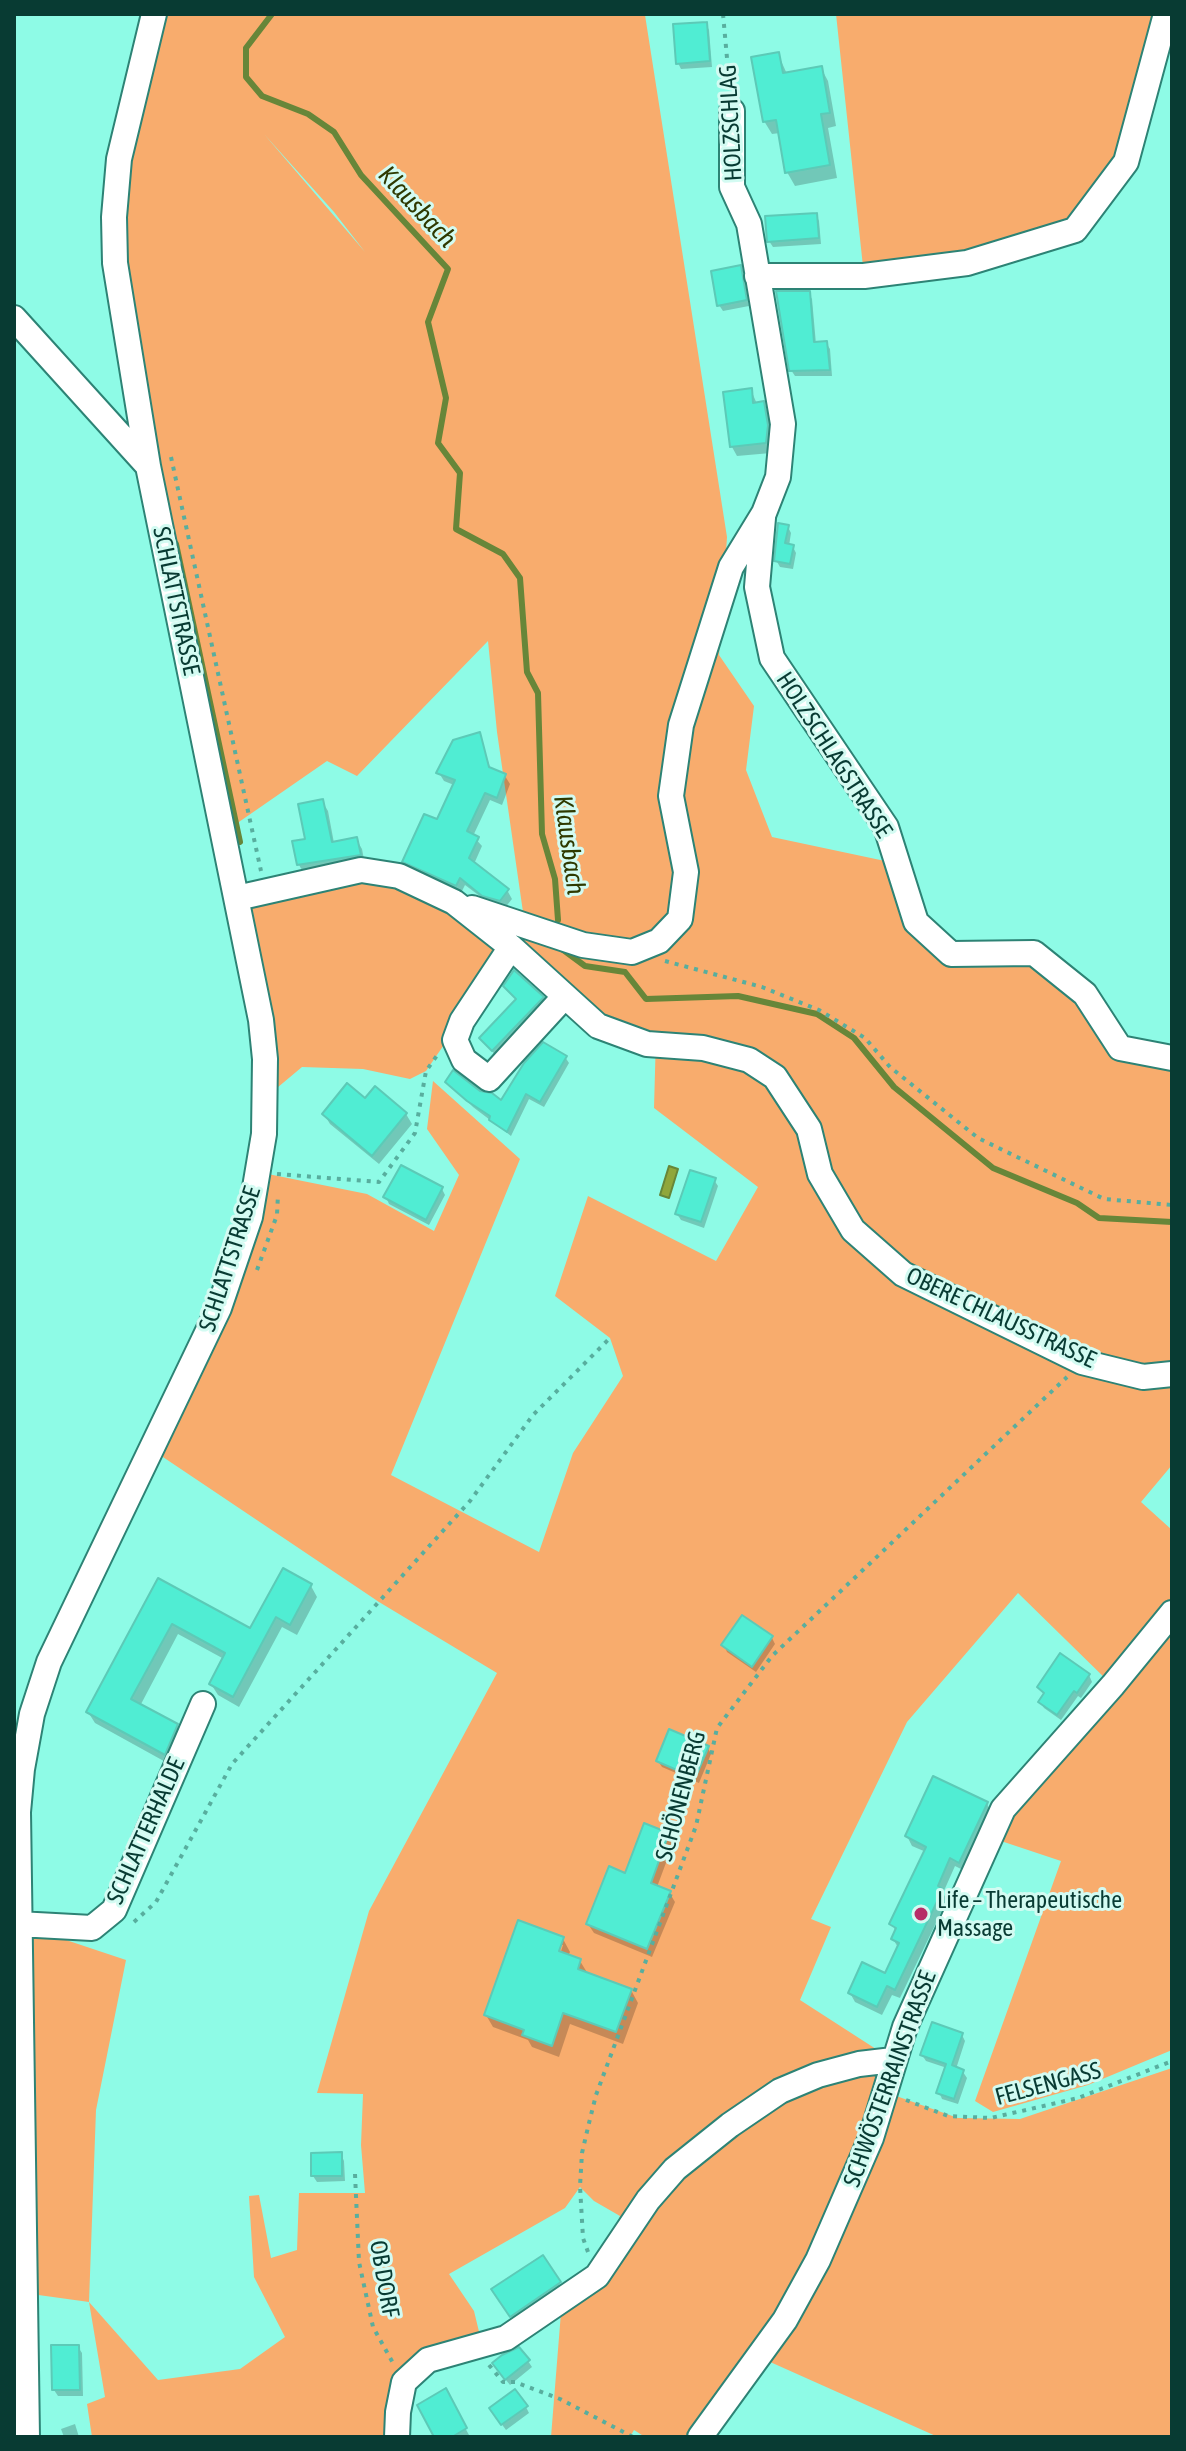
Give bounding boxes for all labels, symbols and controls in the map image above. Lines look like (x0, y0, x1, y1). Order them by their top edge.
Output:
street label: HOLZSCHLAG (714, 64, 748, 182)
water label: Klausbach (372, 160, 462, 254)
street label: SCHLATTSTRASSE (146, 524, 206, 678)
street label: HOLZSCHLAGSTRASSE (770, 667, 898, 843)
water label: Klausbach (547, 793, 591, 897)
street label: SCHLATTSTRASSE (193, 1183, 267, 1335)
street label: OBERE CHLAUSSTRASSE (902, 1261, 1100, 1375)
street label: SCHÖNENBERG (650, 1728, 712, 1864)
street label: SCHLATTERHALDE (101, 1753, 191, 1909)
place label: Life – Therapeutische Massage (937, 1886, 1122, 1942)
marker: Life – Therapeutische Massage (912, 1905, 930, 1923)
street label: SCHWÖSTERRAINSTRASSE (838, 1967, 942, 2191)
street label: FELSENGASS (992, 2056, 1104, 2112)
street label: OB DORF (363, 2238, 405, 2320)

